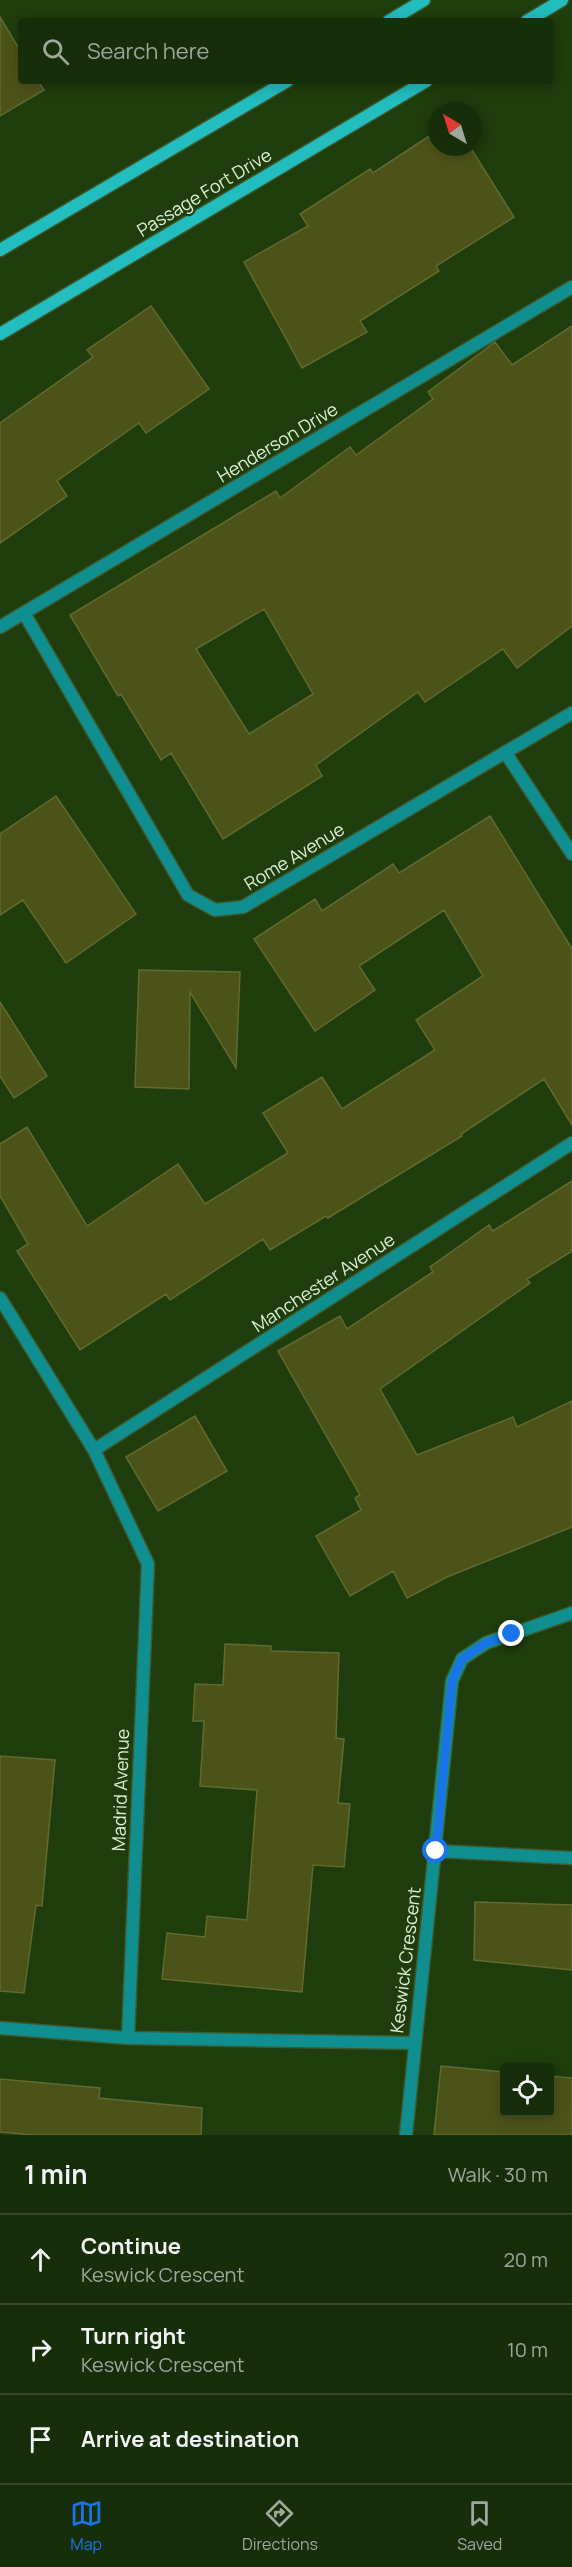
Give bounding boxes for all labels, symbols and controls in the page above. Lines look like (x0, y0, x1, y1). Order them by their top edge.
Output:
search box (18, 18, 554, 84)
icon: search (39, 35, 72, 68)
text: Search here (87, 36, 209, 66)
north arrow (428, 102, 482, 156)
street label: Passage Fort Drive (132, 142, 276, 242)
street label: Henderson Drive (212, 396, 342, 488)
street label: Rome Avenue (239, 817, 349, 895)
street label: Manchester Avenue (247, 1227, 399, 1337)
route end (498, 1620, 524, 1646)
street label: Madrid Avenue (106, 1728, 134, 1852)
route start (422, 1837, 448, 1863)
street label: Keswick Crescent (384, 1886, 426, 2034)
map controls (500, 2063, 554, 2117)
button: locate (500, 2063, 554, 2117)
text: 1 min (24, 2156, 88, 2192)
text: Walk · 30 m (448, 2161, 548, 2188)
text: Continue (81, 2231, 181, 2261)
icon: ahead (24, 2243, 57, 2276)
text: 20 m (503, 2246, 548, 2273)
text: Keswick Crescent (81, 2261, 244, 2288)
text: Turn right (81, 2321, 186, 2351)
icon: right (24, 2333, 57, 2366)
text: 10 m (507, 2336, 548, 2363)
text: Keswick Crescent (81, 2351, 244, 2378)
icon: arrive (24, 2423, 57, 2456)
text: Arrive at destination (81, 2424, 299, 2454)
tab: Map (70, 2497, 103, 2555)
tab: Directions (242, 2497, 318, 2555)
tab: Saved (457, 2497, 502, 2555)

